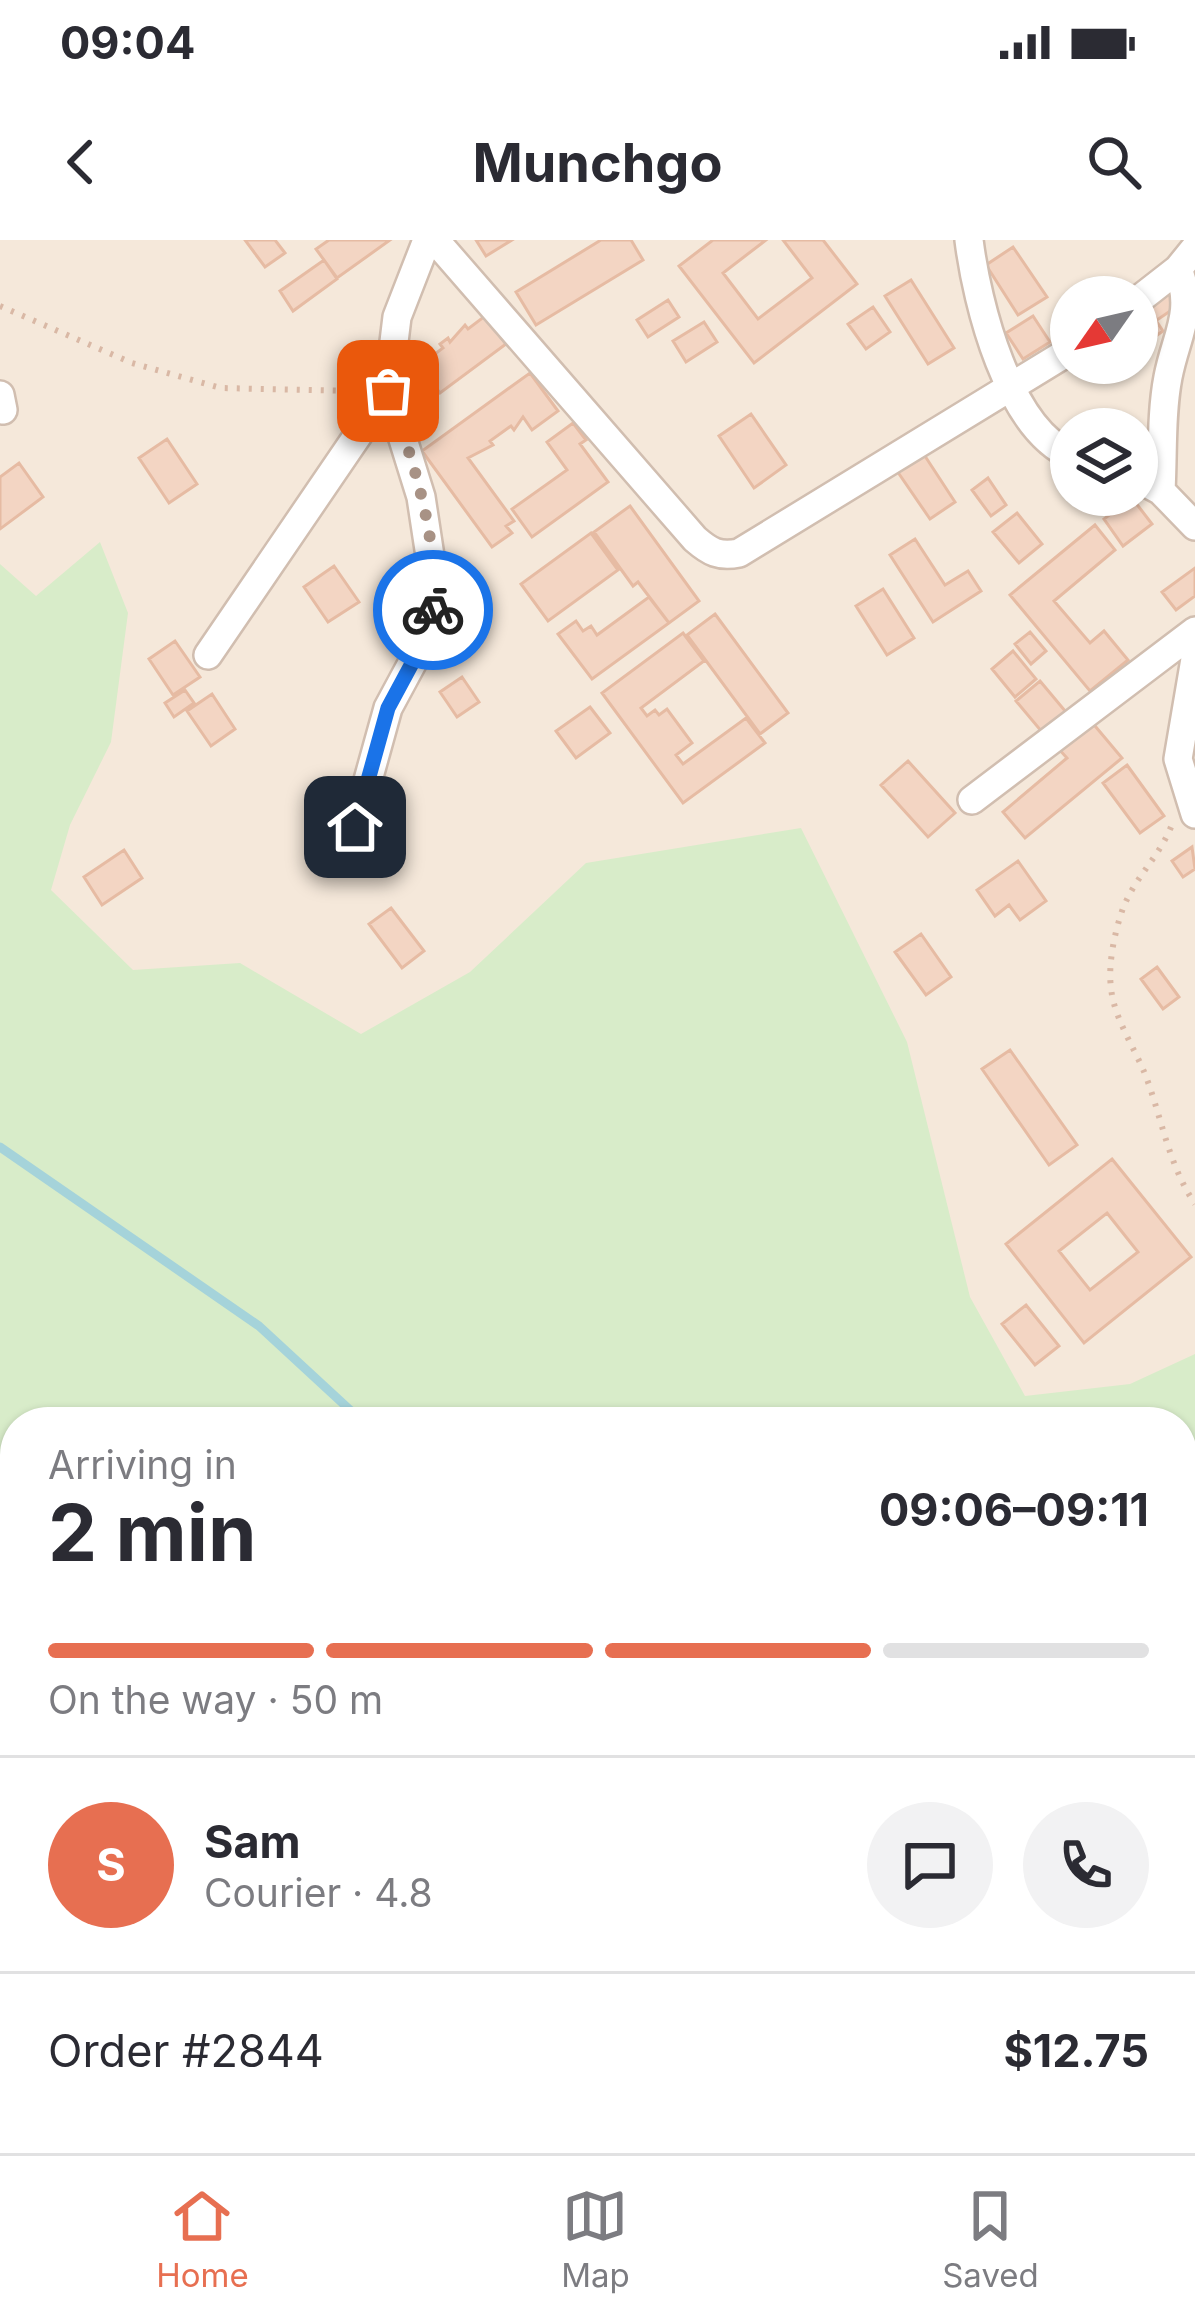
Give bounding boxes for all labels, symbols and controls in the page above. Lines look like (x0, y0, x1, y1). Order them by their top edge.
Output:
text: 09:04 (60, 15, 195, 70)
icon: back (48, 129, 114, 195)
icon: search (1081, 129, 1147, 195)
text: Munchgo (472, 130, 723, 195)
north arrow (1050, 276, 1158, 384)
map controls (1050, 276, 1158, 516)
pin (337, 340, 439, 442)
icon: bag (355, 358, 421, 424)
button: layers (1050, 408, 1158, 516)
courier (373, 550, 493, 670)
icon: bike (400, 577, 466, 643)
pin (304, 776, 406, 878)
icon: home (322, 794, 388, 860)
text: Arriving in (48, 1441, 237, 1488)
text: 09:06–09:11 (879, 1482, 1149, 1537)
text: 2 min (48, 1485, 256, 1580)
text: On the way · 50 m (48, 1676, 383, 1723)
button: chat (867, 1802, 993, 1928)
button: phone (1023, 1802, 1149, 1928)
text: Sam (204, 1814, 301, 1869)
text: S (96, 1837, 126, 1892)
text: Courier · 4.8 (204, 1869, 433, 1916)
text: Order #2844 (48, 2023, 324, 2078)
text: $12.75 (1003, 2023, 1149, 2078)
tab: Home (156, 2183, 249, 2295)
tab: Map (561, 2183, 630, 2295)
tab: Saved (942, 2183, 1039, 2295)

